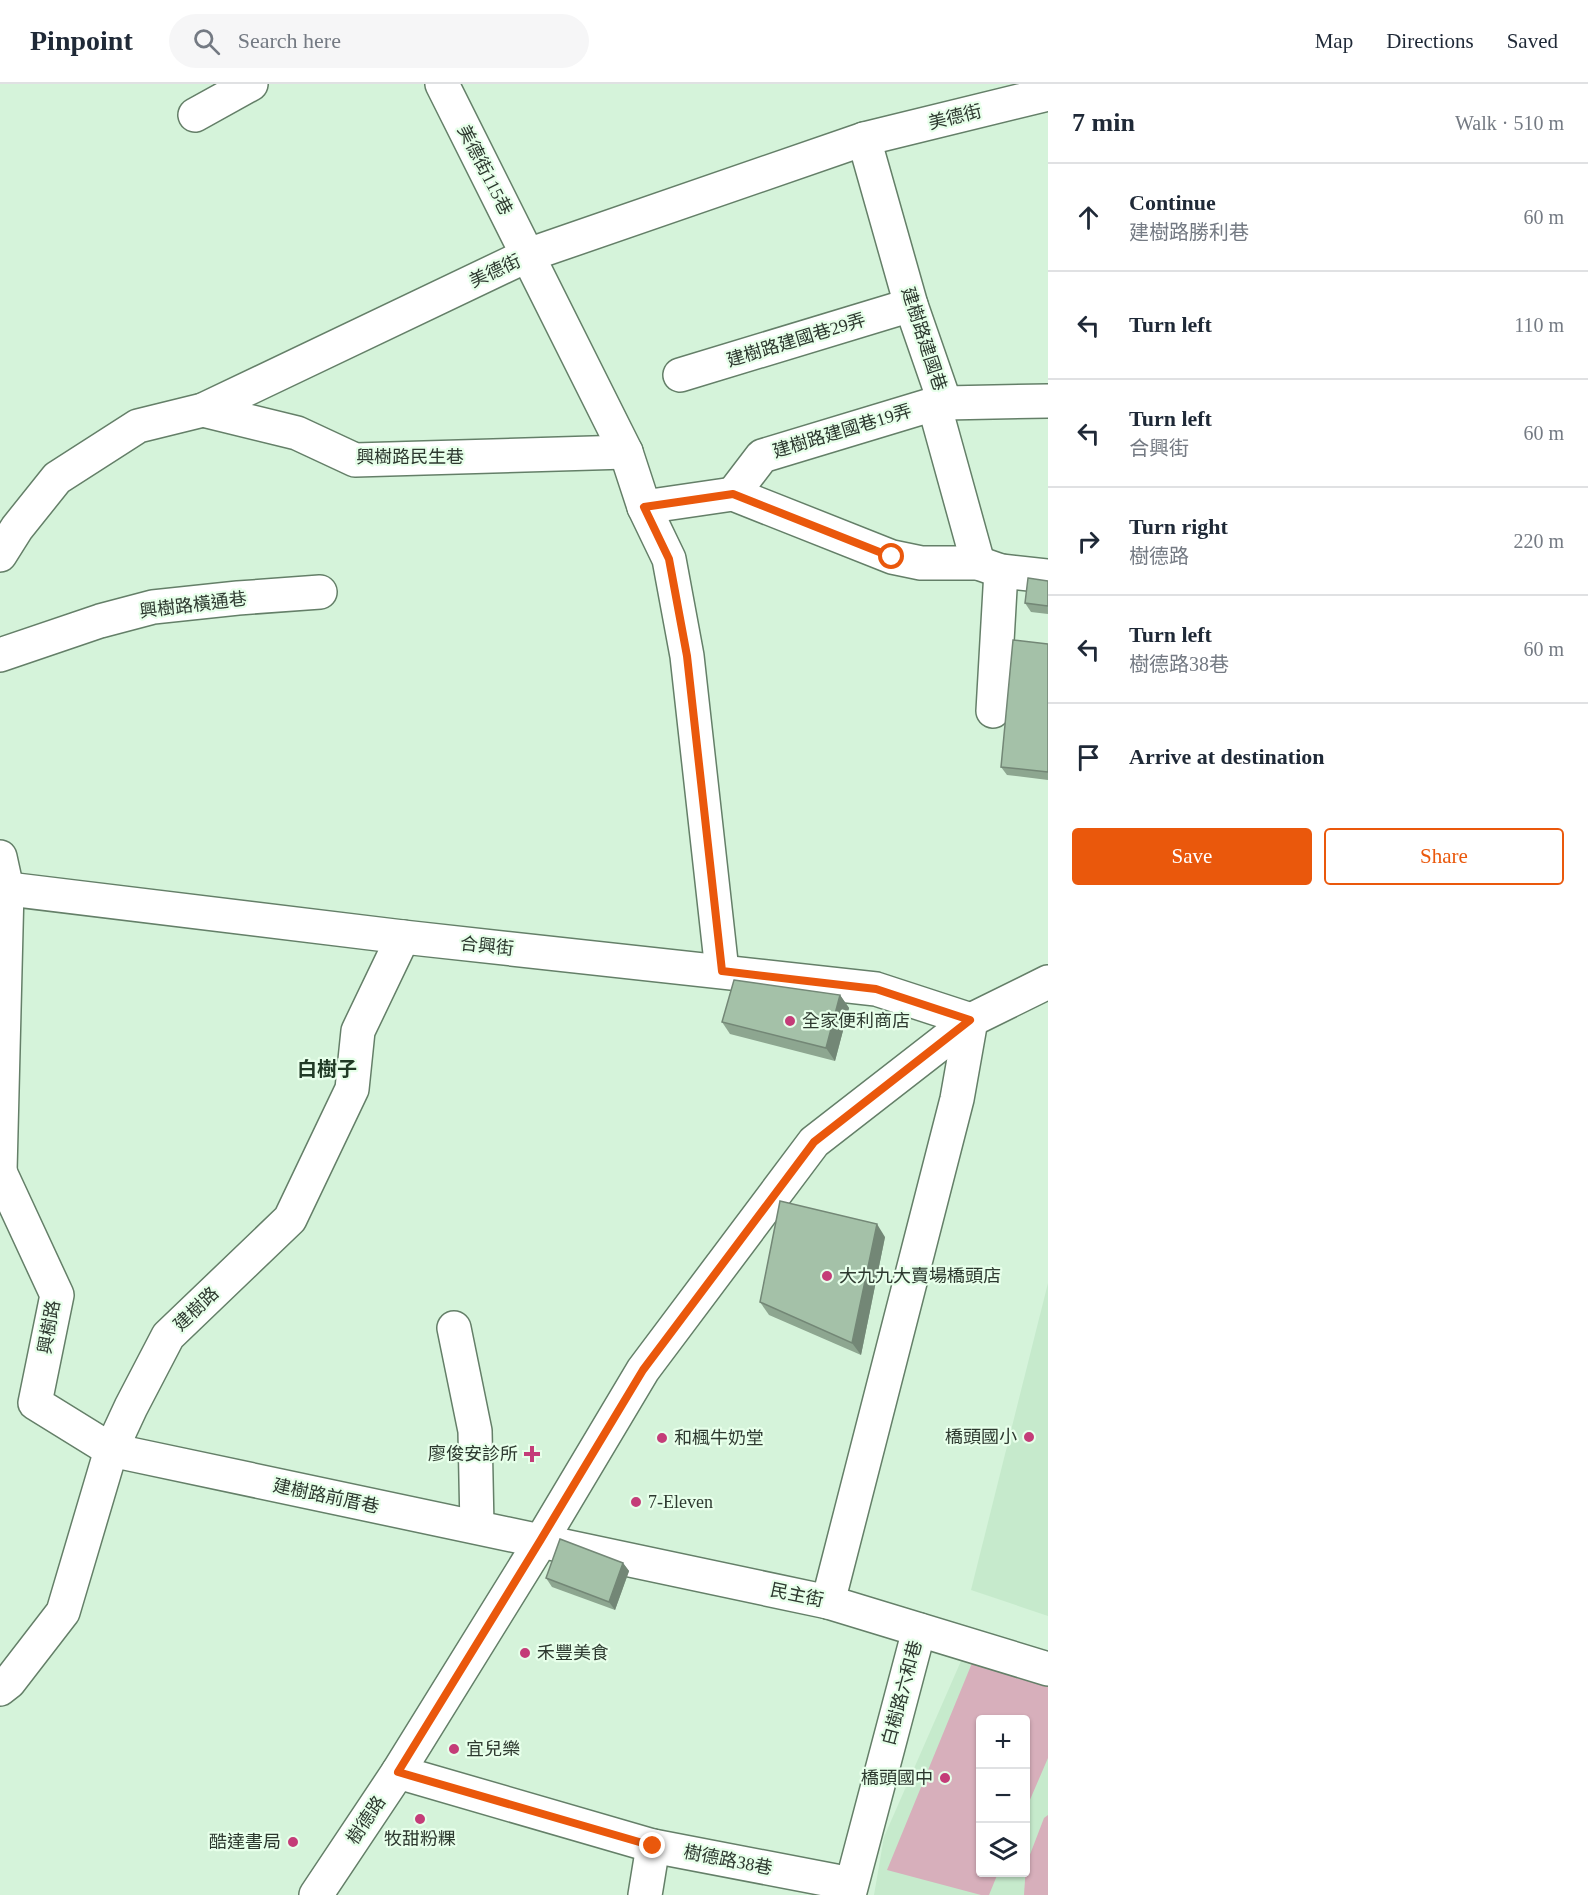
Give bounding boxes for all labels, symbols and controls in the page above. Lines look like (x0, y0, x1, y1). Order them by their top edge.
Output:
search box (169, 14, 589, 68)
text: Pinpoint (30, 25, 133, 56)
icon: search (190, 25, 223, 58)
text: Search here (238, 28, 341, 53)
text: Map (1315, 29, 1353, 53)
text: Directions (1386, 29, 1474, 53)
text: Saved (1507, 29, 1558, 53)
street label: 美德街 (926, 101, 984, 133)
text: 7 min (1072, 108, 1135, 137)
text: Walk · 510 m (1455, 112, 1564, 134)
street label: 美德街115巷 (454, 122, 516, 218)
text: Continue (1129, 190, 1216, 215)
icon: ahead (1072, 201, 1105, 234)
text: 60 m (1523, 206, 1564, 228)
text: 建樹路勝利巷 (1129, 221, 1249, 243)
street label: 美德街 (466, 251, 524, 291)
street label: 建樹路建國巷 (898, 285, 950, 393)
street label: 建樹路建國巷29弄 (724, 309, 868, 371)
icon: left (1072, 309, 1105, 342)
text: Turn left (1129, 312, 1212, 337)
text: 110 m (1514, 314, 1564, 336)
street label: 建樹路建國巷19弄 (770, 400, 914, 462)
text: Turn left (1129, 406, 1212, 431)
icon: left (1072, 417, 1105, 450)
text: 60 m (1523, 422, 1564, 444)
text: 合興街 (1129, 437, 1189, 459)
street label: 興樹路民生巷 (356, 447, 464, 467)
text: Turn right (1129, 514, 1228, 539)
icon: right (1072, 525, 1105, 558)
text: 220 m (1513, 530, 1564, 552)
route start (878, 543, 904, 569)
text: 樹德路 (1129, 545, 1189, 567)
street label: 興樹路橫通巷 (138, 588, 248, 622)
text: Turn left (1129, 622, 1212, 647)
icon: left (1072, 633, 1105, 666)
text: 60 m (1523, 638, 1564, 660)
text: 樹德路38巷 (1129, 653, 1229, 675)
icon: arrive (1072, 741, 1105, 774)
text: Arrive at destination (1129, 744, 1325, 769)
button: Save (1072, 828, 1312, 885)
button: Share (1324, 828, 1564, 885)
street label: 合興街 (459, 933, 515, 959)
place label: 全家便利商店 (802, 1011, 910, 1031)
marker: 全家便利商店 (783, 1014, 797, 1028)
district label: 白樹子 (297, 1058, 357, 1080)
place label: 大九九大賣場橋頭店 (839, 1266, 1001, 1286)
marker: 大九九大賣場橋頭店 (820, 1269, 834, 1283)
street label: 建樹路 (170, 1283, 222, 1335)
street label: 興樹路 (34, 1299, 64, 1355)
place label: 橋頭國小 (945, 1427, 1017, 1447)
place label: 和楓牛奶堂 (674, 1428, 764, 1448)
marker: 橋頭國小 (1022, 1430, 1036, 1444)
marker: 和楓牛奶堂 (655, 1431, 669, 1445)
place label: 廖俊安診所 (428, 1444, 518, 1464)
marker: 廖俊安診所 (523, 1445, 541, 1463)
street label: 建樹路前厝巷 (271, 1475, 381, 1517)
place label: 7-Eleven (648, 1492, 713, 1512)
marker: 7-Eleven (629, 1495, 643, 1509)
street label: 民主街 (769, 1580, 825, 1610)
street label: 白樹路六和巷 (878, 1638, 926, 1748)
place label: 禾豐美食 (537, 1643, 609, 1663)
marker: 禾豐美食 (518, 1646, 532, 1660)
map controls (976, 1715, 1030, 1877)
button: + (976, 1715, 1030, 1769)
place label: 宜兒樂 (466, 1739, 520, 1759)
marker: 宜兒樂 (447, 1742, 461, 1756)
place label: 橋頭國中 (861, 1768, 933, 1788)
button: − (976, 1769, 1030, 1823)
marker: 橋頭國中 (938, 1771, 952, 1785)
street label: 樹德路 (343, 1792, 389, 1848)
marker: 牧甜粉粿 (413, 1812, 427, 1826)
button: layers (976, 1823, 1030, 1877)
place label: 牧甜粉粿 (384, 1829, 456, 1849)
place label: 酷達書局 (209, 1832, 281, 1852)
route end (639, 1832, 665, 1858)
marker: 酷達書局 (286, 1835, 300, 1849)
street label: 樹德路38巷 (682, 1842, 774, 1878)

